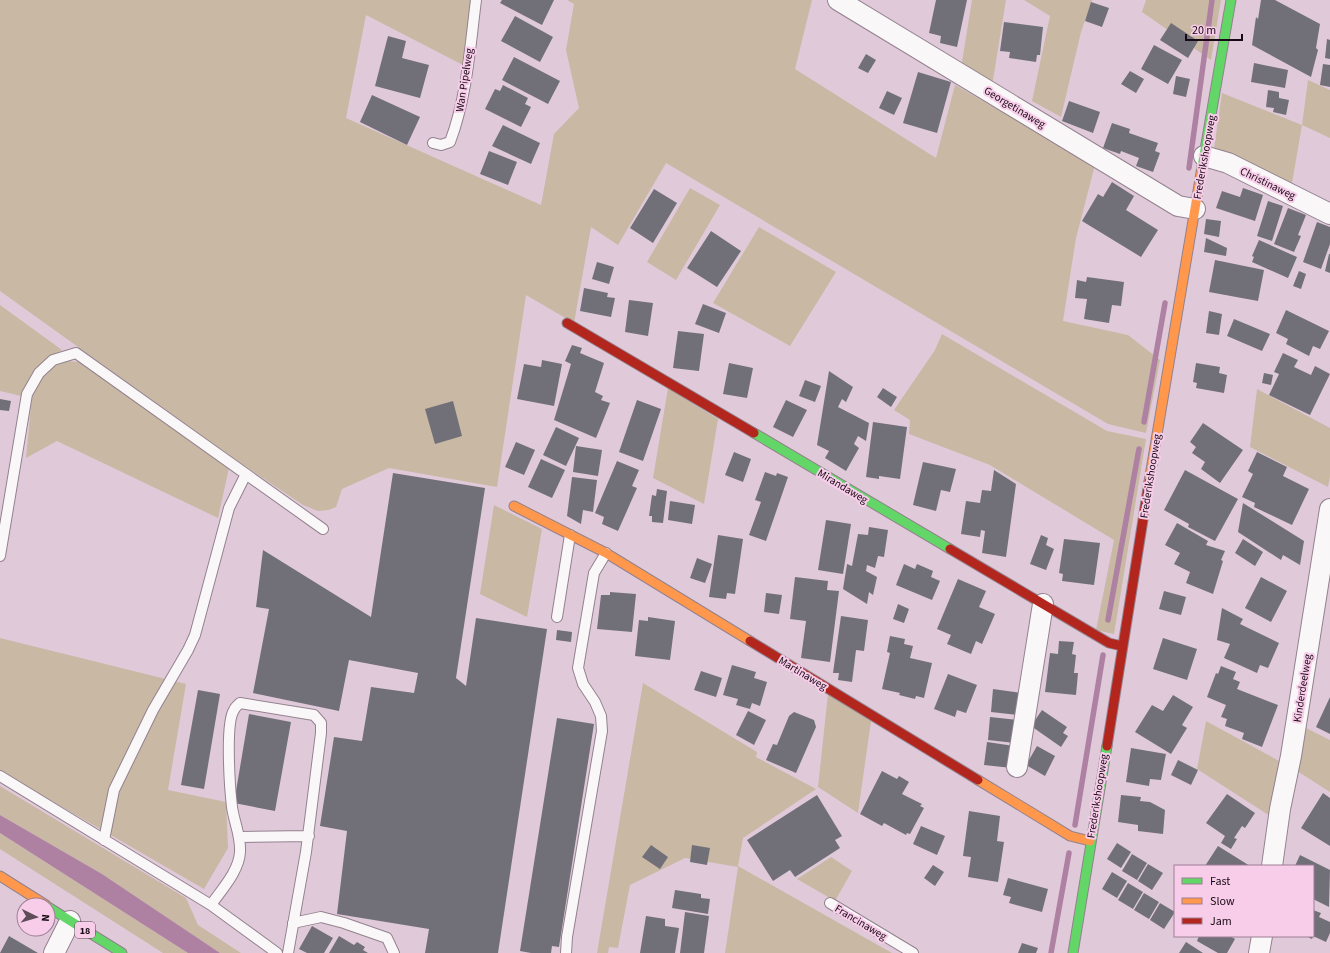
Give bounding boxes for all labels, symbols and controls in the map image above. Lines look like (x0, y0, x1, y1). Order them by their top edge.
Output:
scale bar (1186, 16, 1242, 42)
text: 20 m (1192, 22, 1216, 39)
street label: Wan Pipelweg (452, 47, 477, 113)
street label: Georgetinaweg (981, 83, 1049, 132)
street label: Frederikshoopweg (1190, 113, 1219, 200)
street label: Christinaweg (1238, 164, 1298, 204)
street label: Frederikshoopweg (1136, 432, 1165, 519)
street label: Mirandaweg (815, 466, 871, 508)
street label: Kinderdeelweg (1290, 652, 1315, 723)
street label: Martinaweg (776, 653, 830, 694)
street label: Frederikshoopweg (1083, 752, 1112, 839)
legend (1174, 865, 1314, 937)
text: Fast (1210, 873, 1230, 890)
text: Slow (1210, 893, 1235, 910)
north arrow (16, 897, 56, 937)
street label: Francinaweg (832, 901, 890, 944)
text: Jam (1210, 913, 1232, 930)
text: N (38, 914, 53, 922)
road number: 18 (75, 922, 95, 938)

